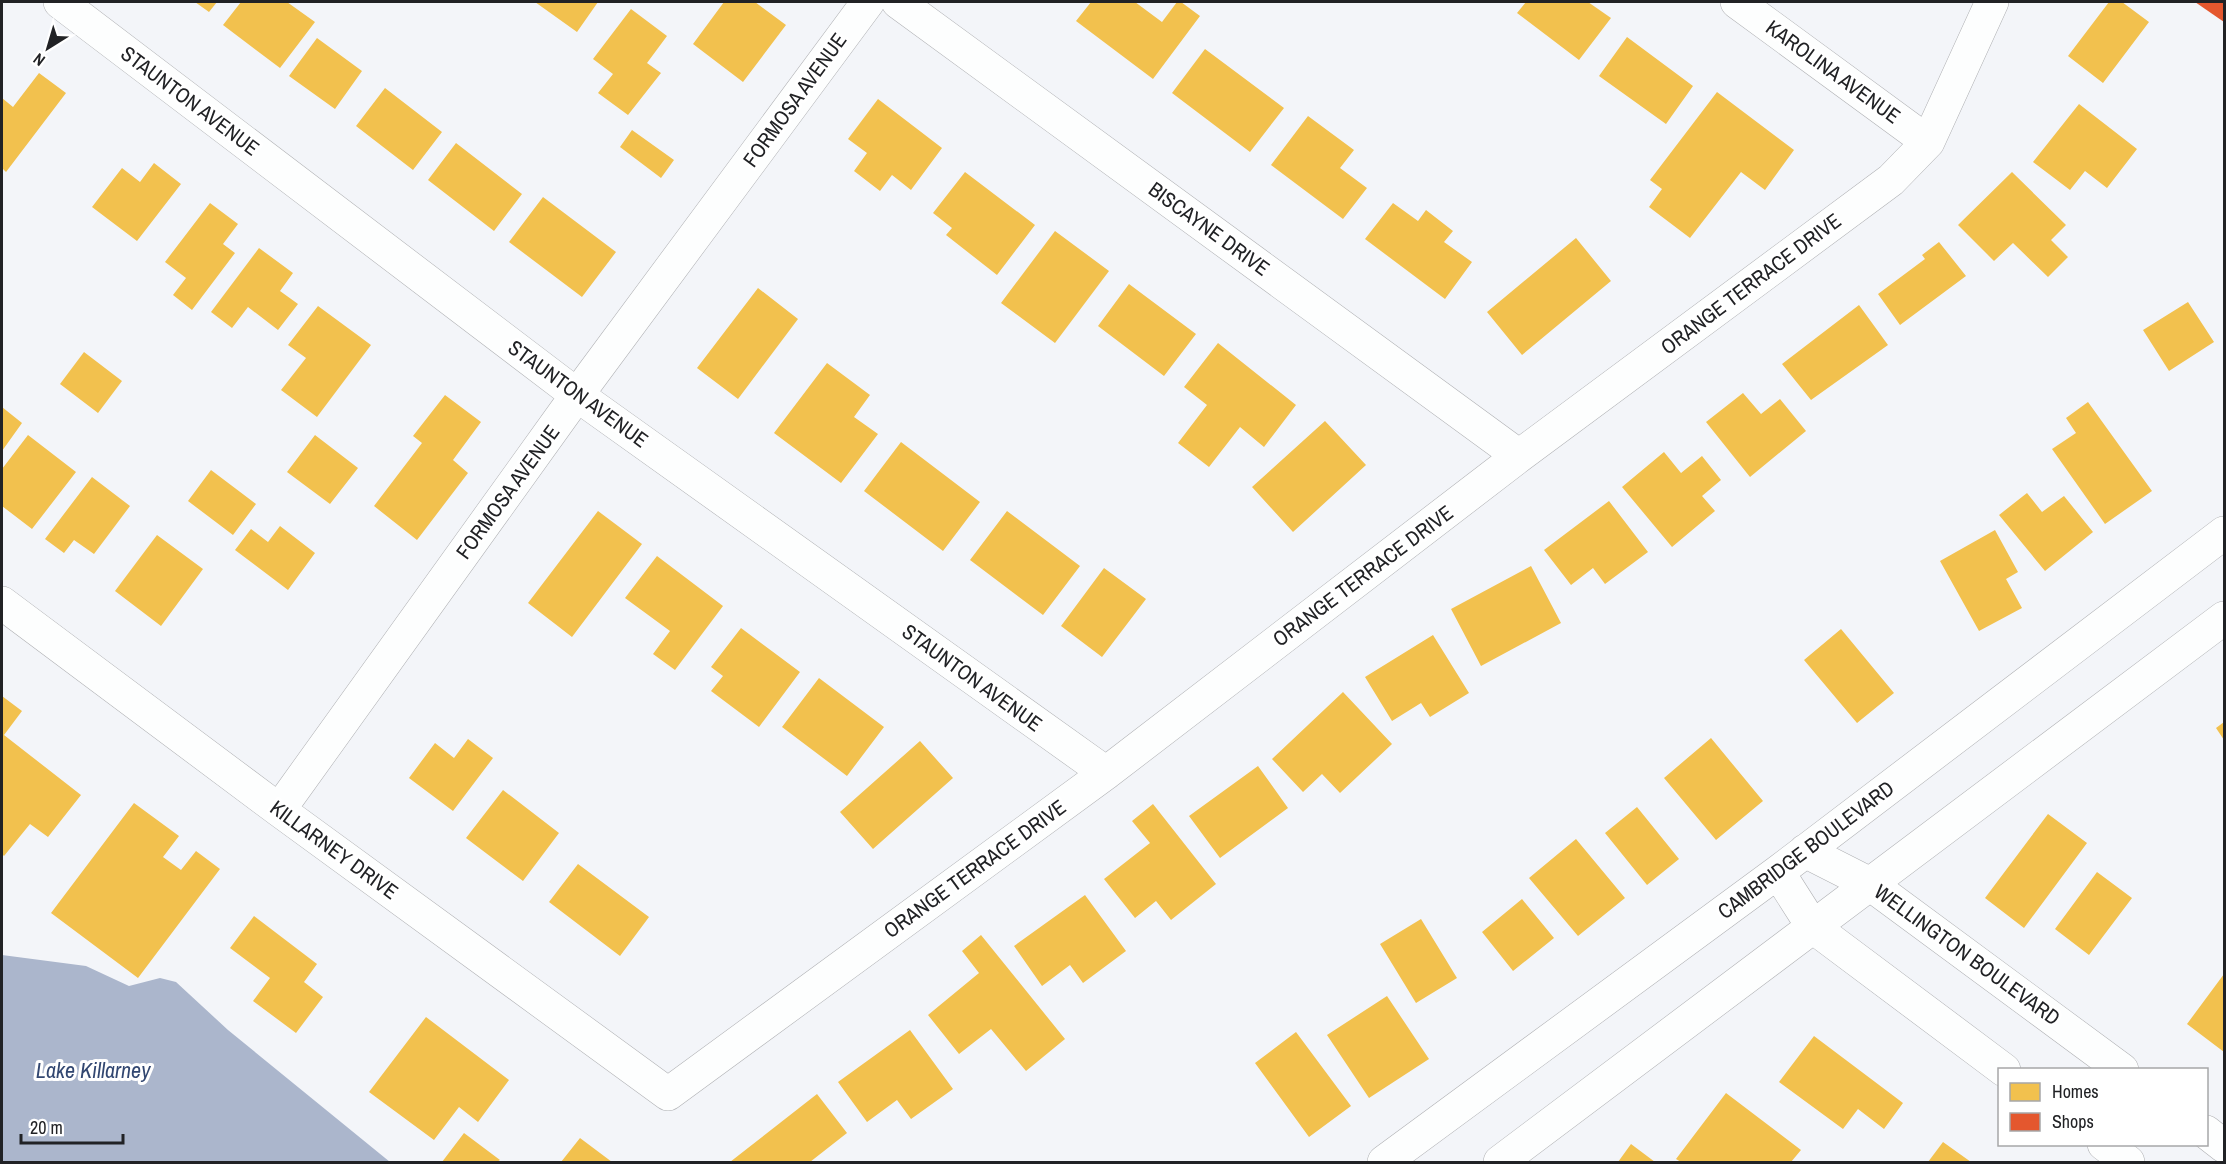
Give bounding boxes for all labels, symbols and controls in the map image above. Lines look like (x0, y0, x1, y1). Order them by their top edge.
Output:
street label: KAROLINA AVENUE (1760, 13, 1906, 130)
north arrow (18, 18, 78, 78)
street label: FORMOSA AVENUE (736, 27, 853, 173)
street label: STAUNTON AVENUE (115, 39, 266, 162)
text: N (29, 48, 49, 72)
street label: BISCAYNE DRIVE (1143, 175, 1276, 282)
street label: ORANGE TERRACE DRIVE (1655, 206, 1847, 361)
street label: STAUNTON AVENUE (502, 333, 654, 454)
street label: FORMOSA AVENUE (449, 419, 566, 565)
street label: ORANGE TERRACE DRIVE (1267, 498, 1459, 653)
street label: STAUNTON AVENUE (896, 617, 1048, 738)
street label: CAMBRIDGE BOULEVARD (1712, 774, 1900, 926)
street label: KILLARNEY DRIVE (264, 793, 404, 906)
street label: ORANGE TERRACE DRIVE (878, 793, 1072, 945)
street label: WELLINGTON BOULEVARD (1868, 877, 2066, 1032)
water label: Lake Killarney (36, 1055, 151, 1085)
legend (1998, 1068, 2208, 1146)
text: Homes (2052, 1079, 2099, 1104)
scale bar (21, 1107, 123, 1145)
text: Shops (2052, 1109, 2094, 1134)
text: 20 m (30, 1115, 63, 1140)

